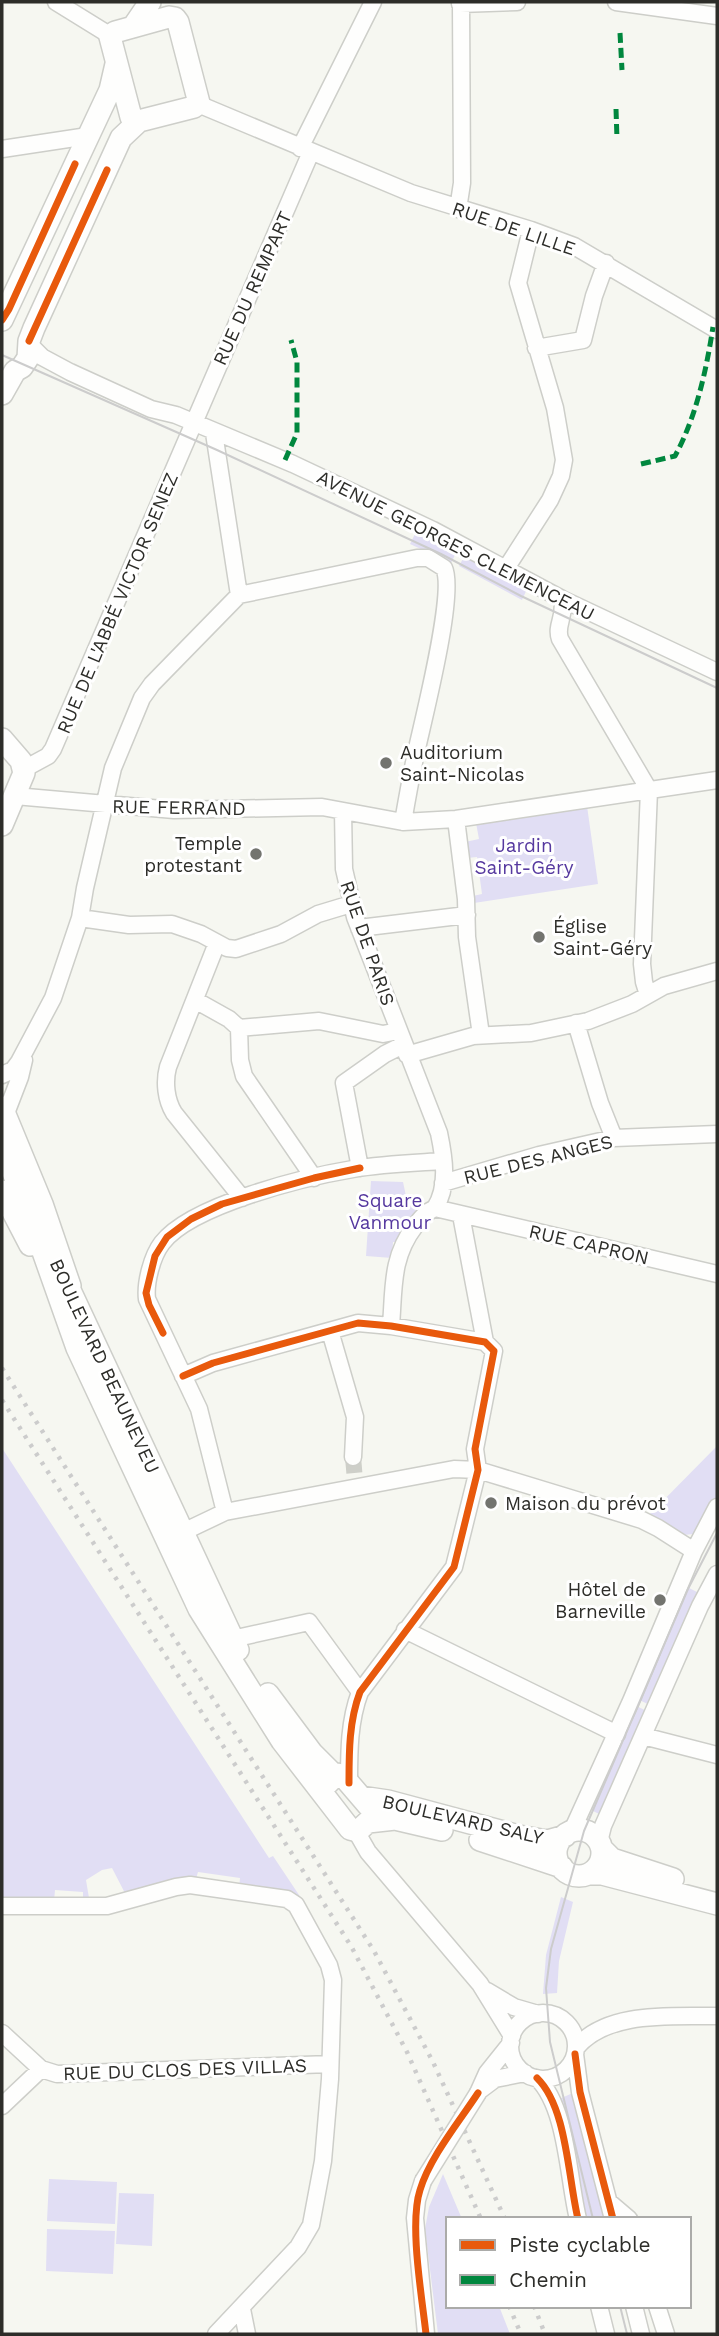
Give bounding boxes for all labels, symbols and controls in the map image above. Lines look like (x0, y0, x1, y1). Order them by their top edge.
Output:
street label: RUE DE LILLE (449, 197, 578, 260)
street label: RUE DU REMPART (208, 208, 297, 369)
street label: AVENUE GEORGES CLEMENCEAU (313, 465, 598, 626)
street label: RUE DE L'ABBÉ VICTOR SENEZ (52, 469, 183, 737)
place label: Auditorium Saint-Nicolas (400, 741, 524, 786)
marker: Auditorium Saint-Nicolas (378, 755, 394, 771)
street label: RUE FERRAND (112, 795, 246, 820)
place label: Temple protestant (144, 832, 242, 877)
park label: Jardin Saint-Géry (474, 834, 574, 879)
marker: Temple protestant (248, 846, 264, 862)
street label: RUE DE PARIS (335, 878, 400, 1009)
place label: Église Saint-Géry (553, 915, 652, 960)
marker: Église Saint-Géry (531, 929, 547, 945)
street label: RUE DES ANGES (461, 1130, 615, 1189)
park label: Square Vanmour (349, 1189, 432, 1234)
street label: RUE CAPRON (527, 1219, 651, 1269)
street label: BOULEVARD BEAUNEVEU (45, 1255, 164, 1477)
place label: Maison du prévot (505, 1492, 666, 1515)
marker: Maison du prévot (483, 1495, 499, 1511)
place label: Hôtel de Barneville (555, 1578, 646, 1623)
marker: Hôtel de Barneville (652, 1592, 668, 1608)
street label: BOULEVARD SALY (380, 1790, 546, 1849)
street label: RUE DU CLOS DES VILLAS (63, 2054, 307, 2085)
legend (446, 2217, 691, 2308)
text: Piste cyclable (509, 2232, 651, 2257)
text: Chemin (509, 2267, 587, 2292)

